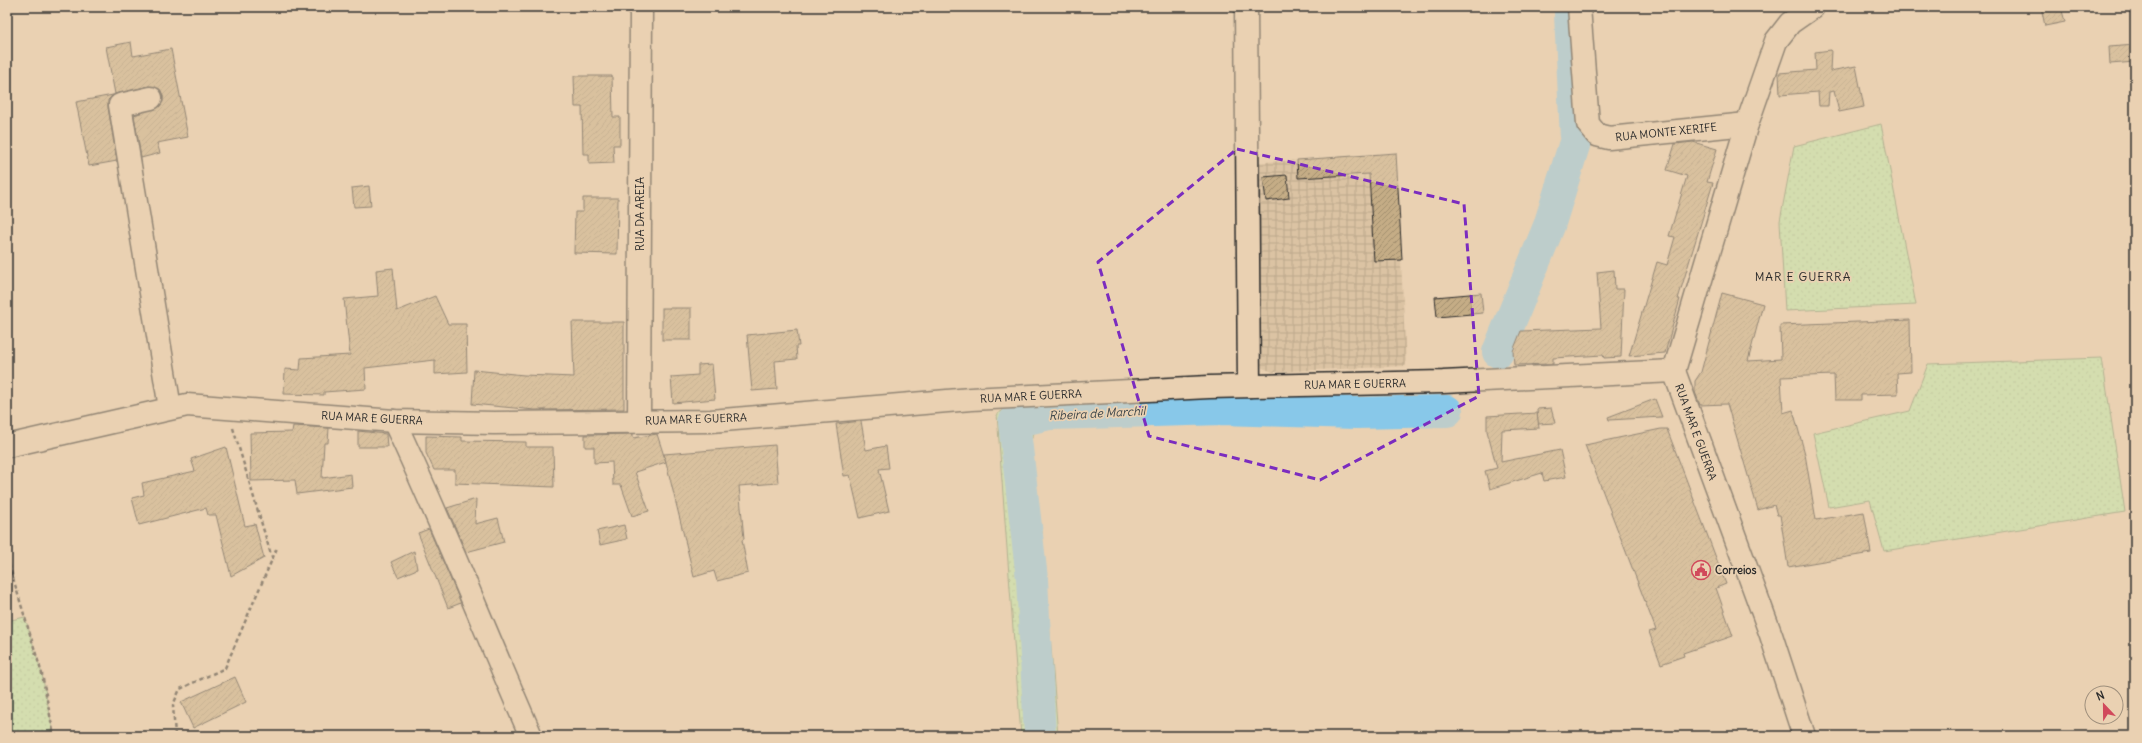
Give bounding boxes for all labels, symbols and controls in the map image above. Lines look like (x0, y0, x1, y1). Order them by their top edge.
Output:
street label: RUA MONTE XERIFE (1615, 120, 1717, 144)
street label: RUA DA AREIA (633, 177, 647, 251)
district label: MAR E GUERRA (1755, 269, 1851, 284)
street label: RUA MAR E GUERRA (1304, 376, 1406, 392)
street label: RUA MAR E GUERRA (1672, 382, 1720, 482)
street label: RUA MAR E GUERRA (980, 386, 1082, 406)
water label: Ribeira de Marchil (1048, 403, 1148, 423)
street label: RUA MAR E GUERRA (321, 408, 423, 428)
street label: RUA MAR E GUERRA (645, 410, 747, 428)
public building icon: Correios (1690, 559, 1712, 581)
place label: Correios (1715, 563, 1757, 577)
north arrow (2084, 685, 2124, 725)
text: N (2094, 688, 2106, 704)

